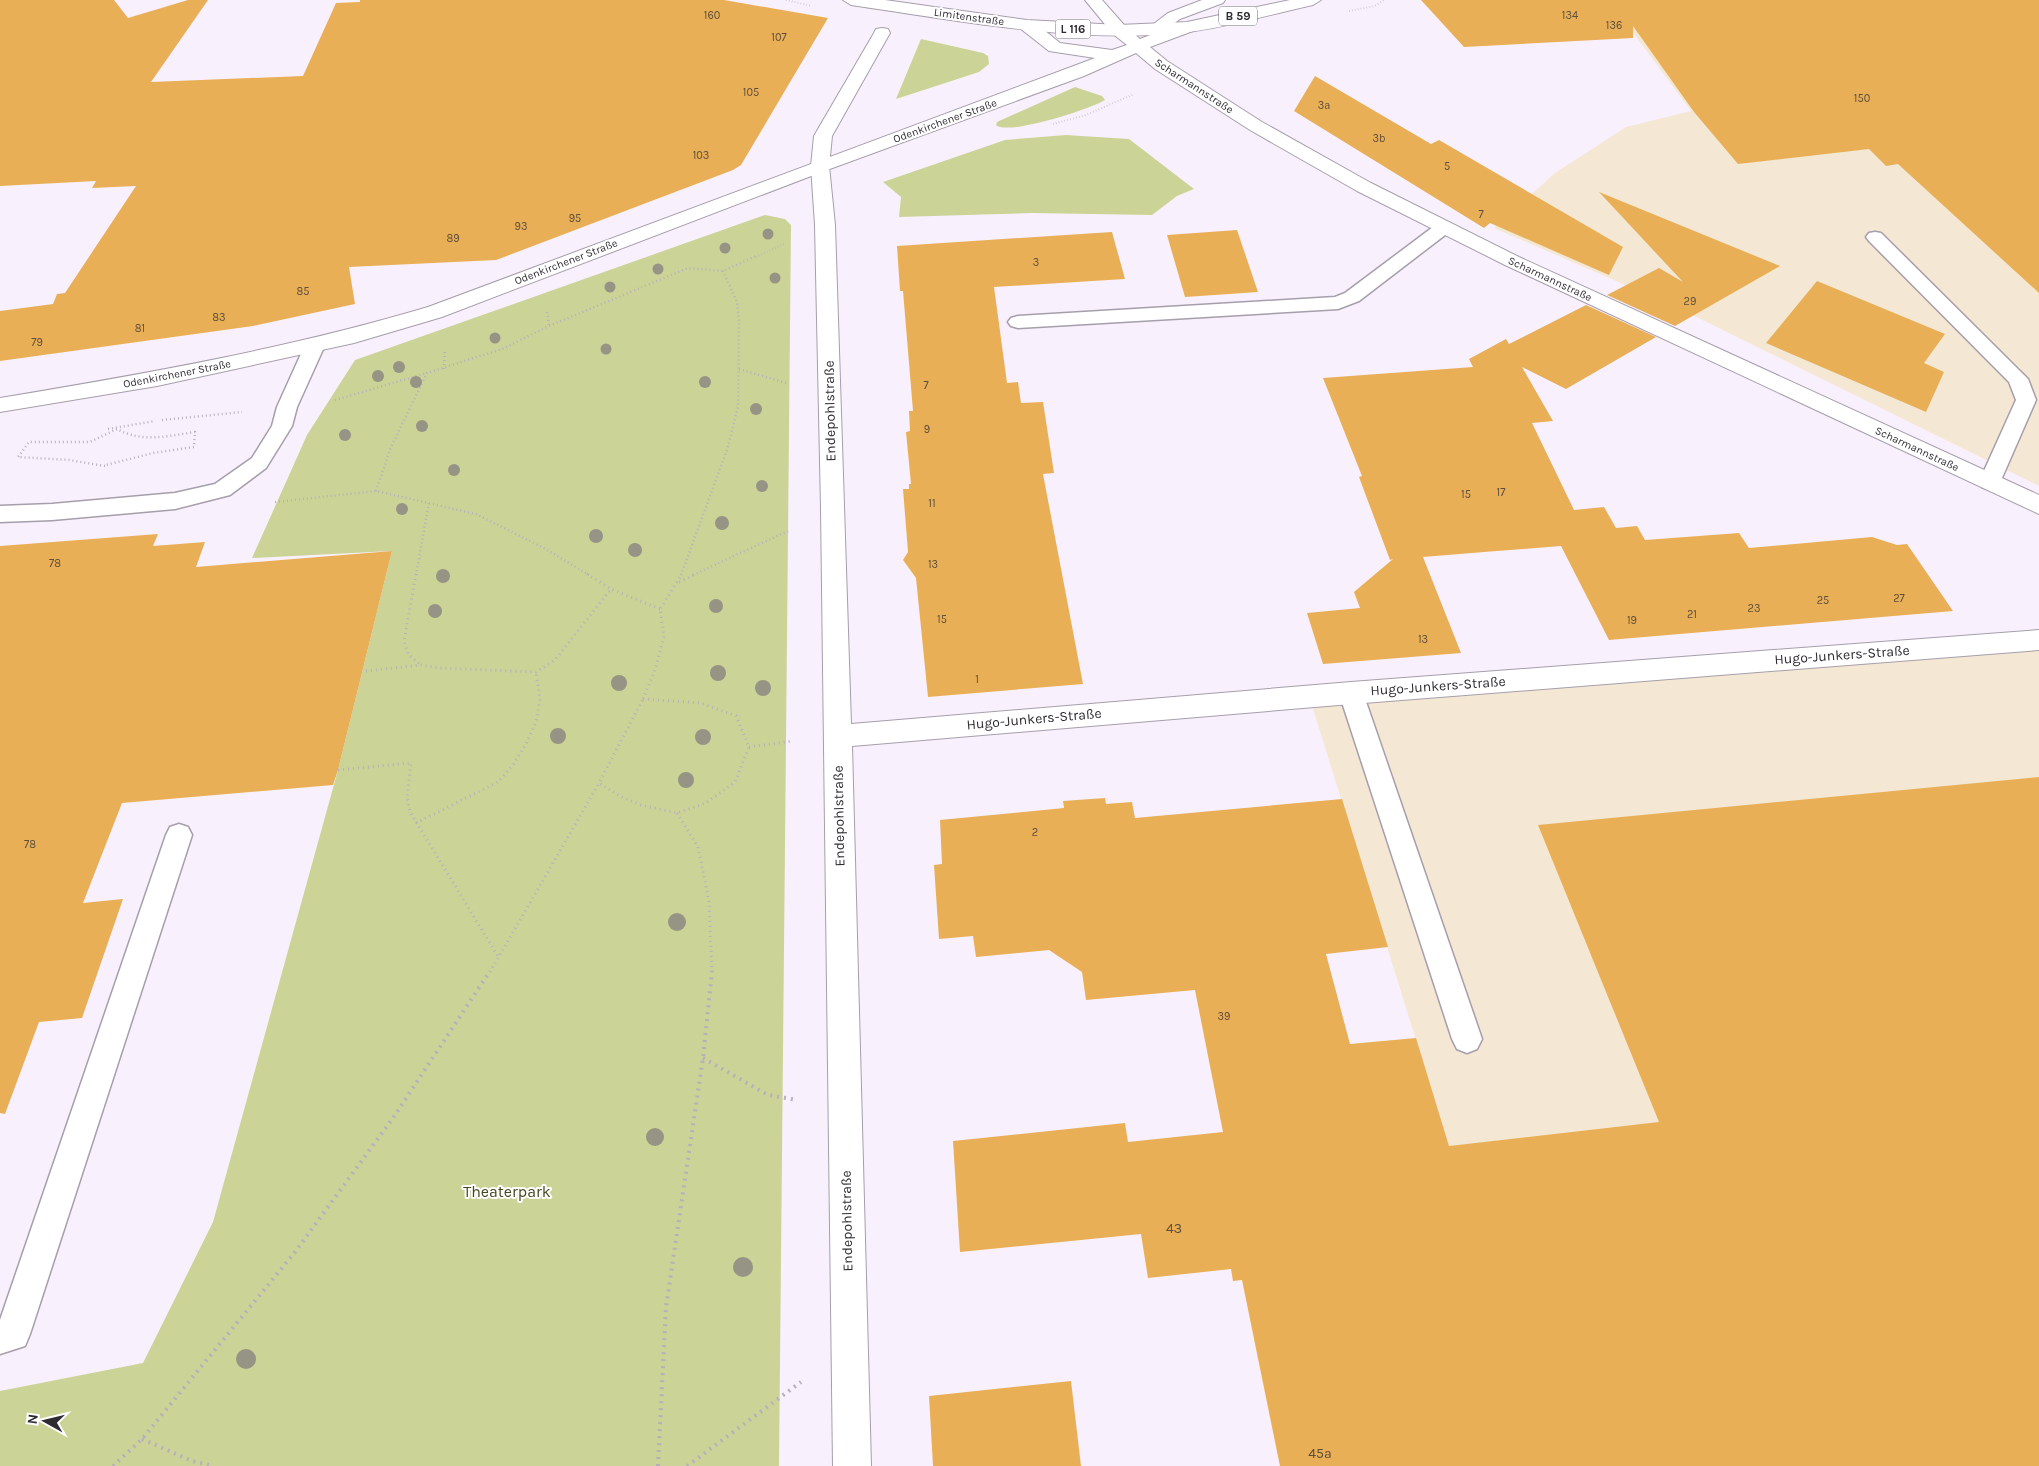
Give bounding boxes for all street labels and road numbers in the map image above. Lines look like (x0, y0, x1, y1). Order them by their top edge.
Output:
street label: Limitenstraße (933, 6, 1005, 28)
road number: B 59 (1219, 7, 1257, 26)
road number: L 116 (1056, 20, 1090, 38)
street label: Scharmannstraße (1152, 56, 1236, 116)
street label: Odenkirchener Straße (891, 96, 999, 146)
street label: Odenkirchener Straße (513, 236, 620, 288)
street label: Scharmannstraße (1506, 254, 1594, 304)
street label: Odenkirchener Straße (122, 357, 232, 391)
street label: Endepohlstraße (821, 360, 839, 462)
street label: Scharmannstraße (1873, 424, 1961, 474)
street label: Hugo-Junkers-Straße (1774, 642, 1910, 668)
street label: Hugo-Junkers-Straße (1370, 673, 1506, 699)
street label: Hugo-Junkers-Straße (966, 705, 1102, 733)
street label: Endepohlstraße (830, 765, 848, 867)
street label: Endepohlstraße (838, 1170, 856, 1272)

